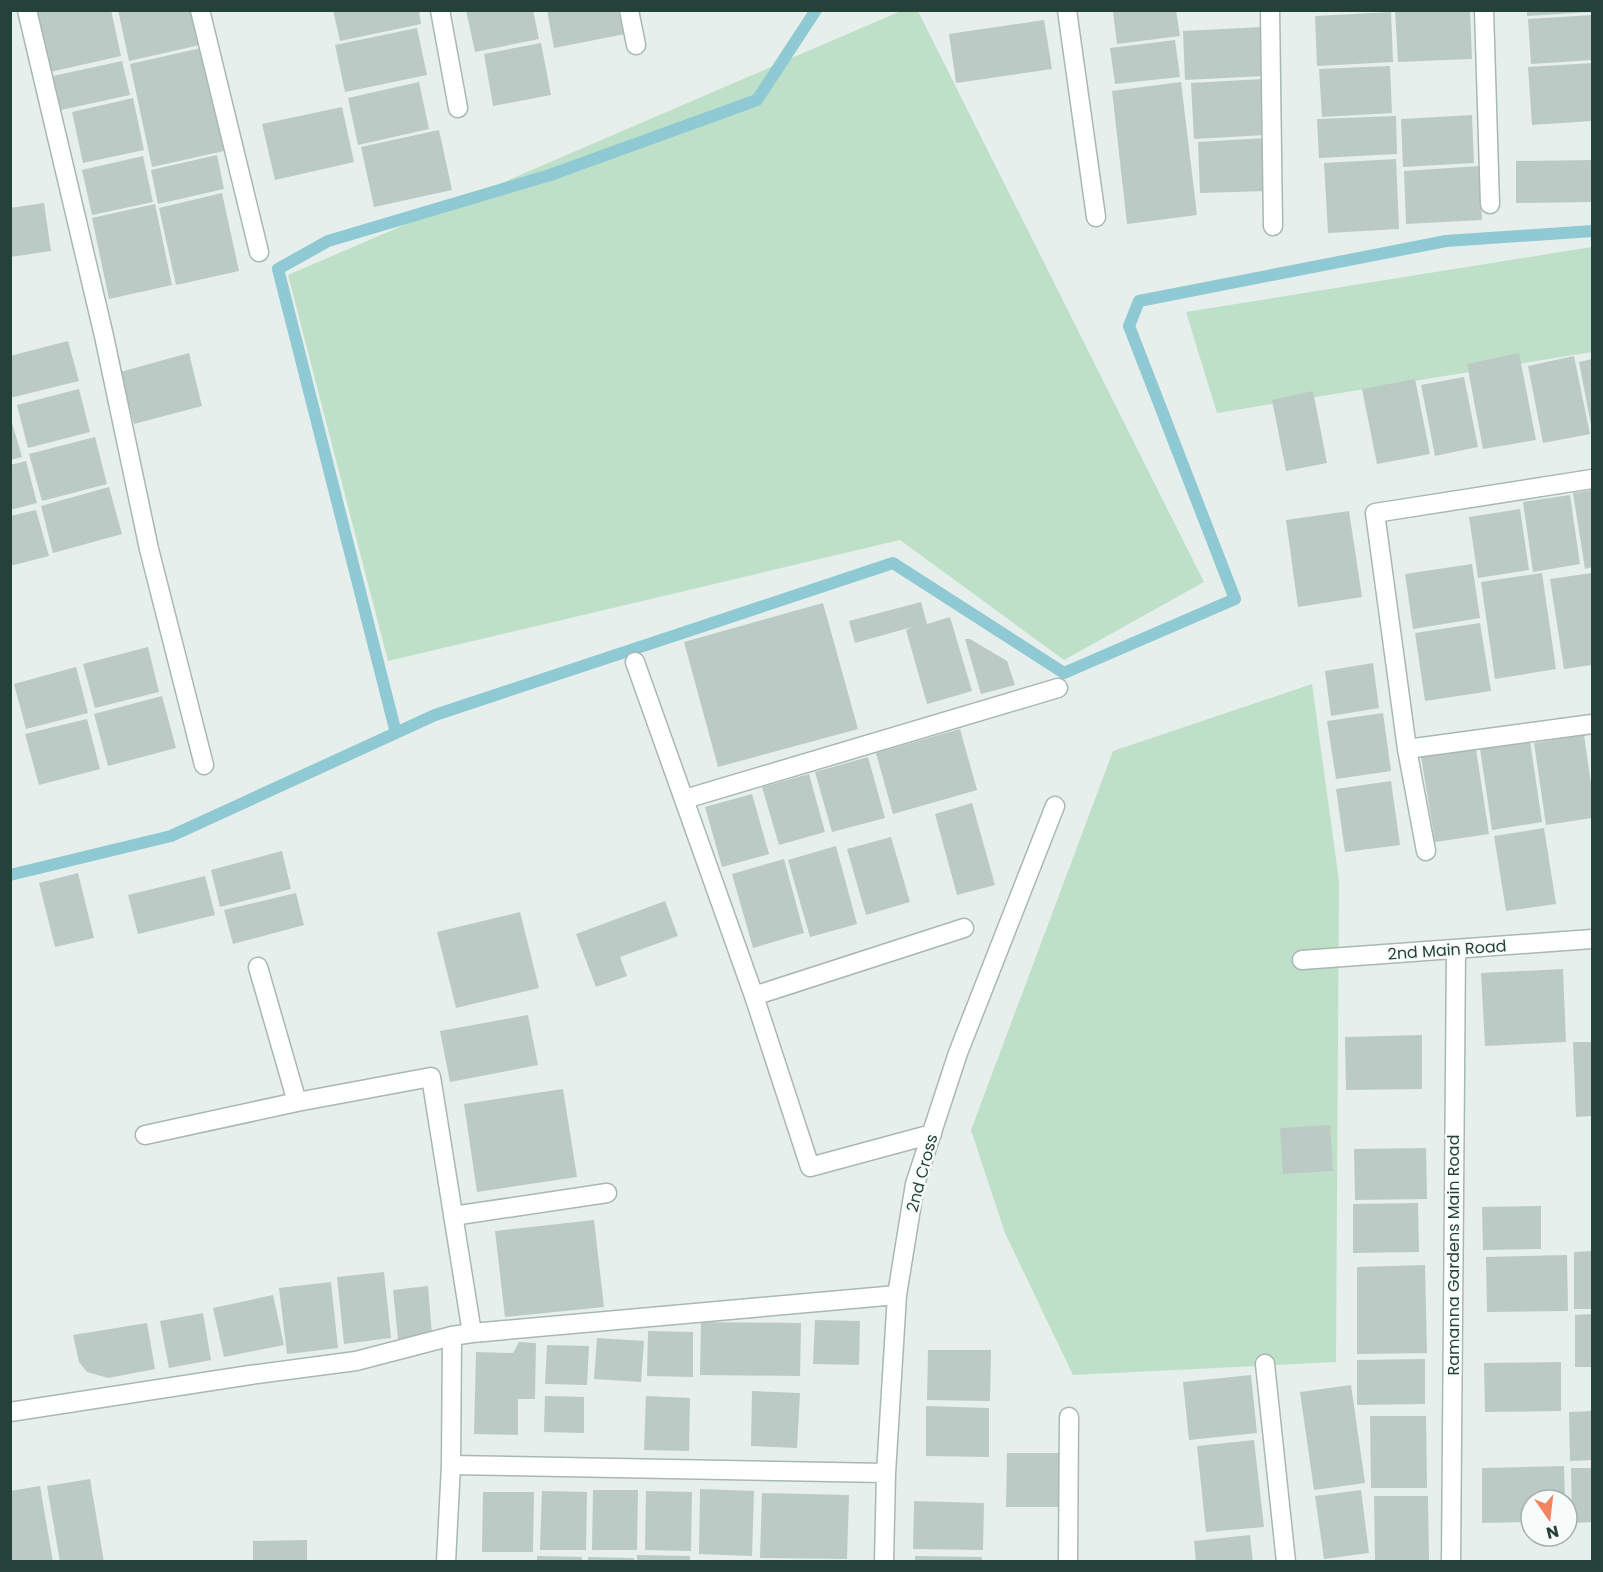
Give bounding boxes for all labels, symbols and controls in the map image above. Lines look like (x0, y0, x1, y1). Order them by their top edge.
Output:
street label: 2nd Main Road (1387, 934, 1507, 966)
street label: 2nd Cross (901, 1131, 943, 1215)
street label: Ramanna Gardens Main Road (1442, 1135, 1465, 1375)
north arrow (1519, 1488, 1579, 1548)
text: N (1544, 1519, 1561, 1545)

